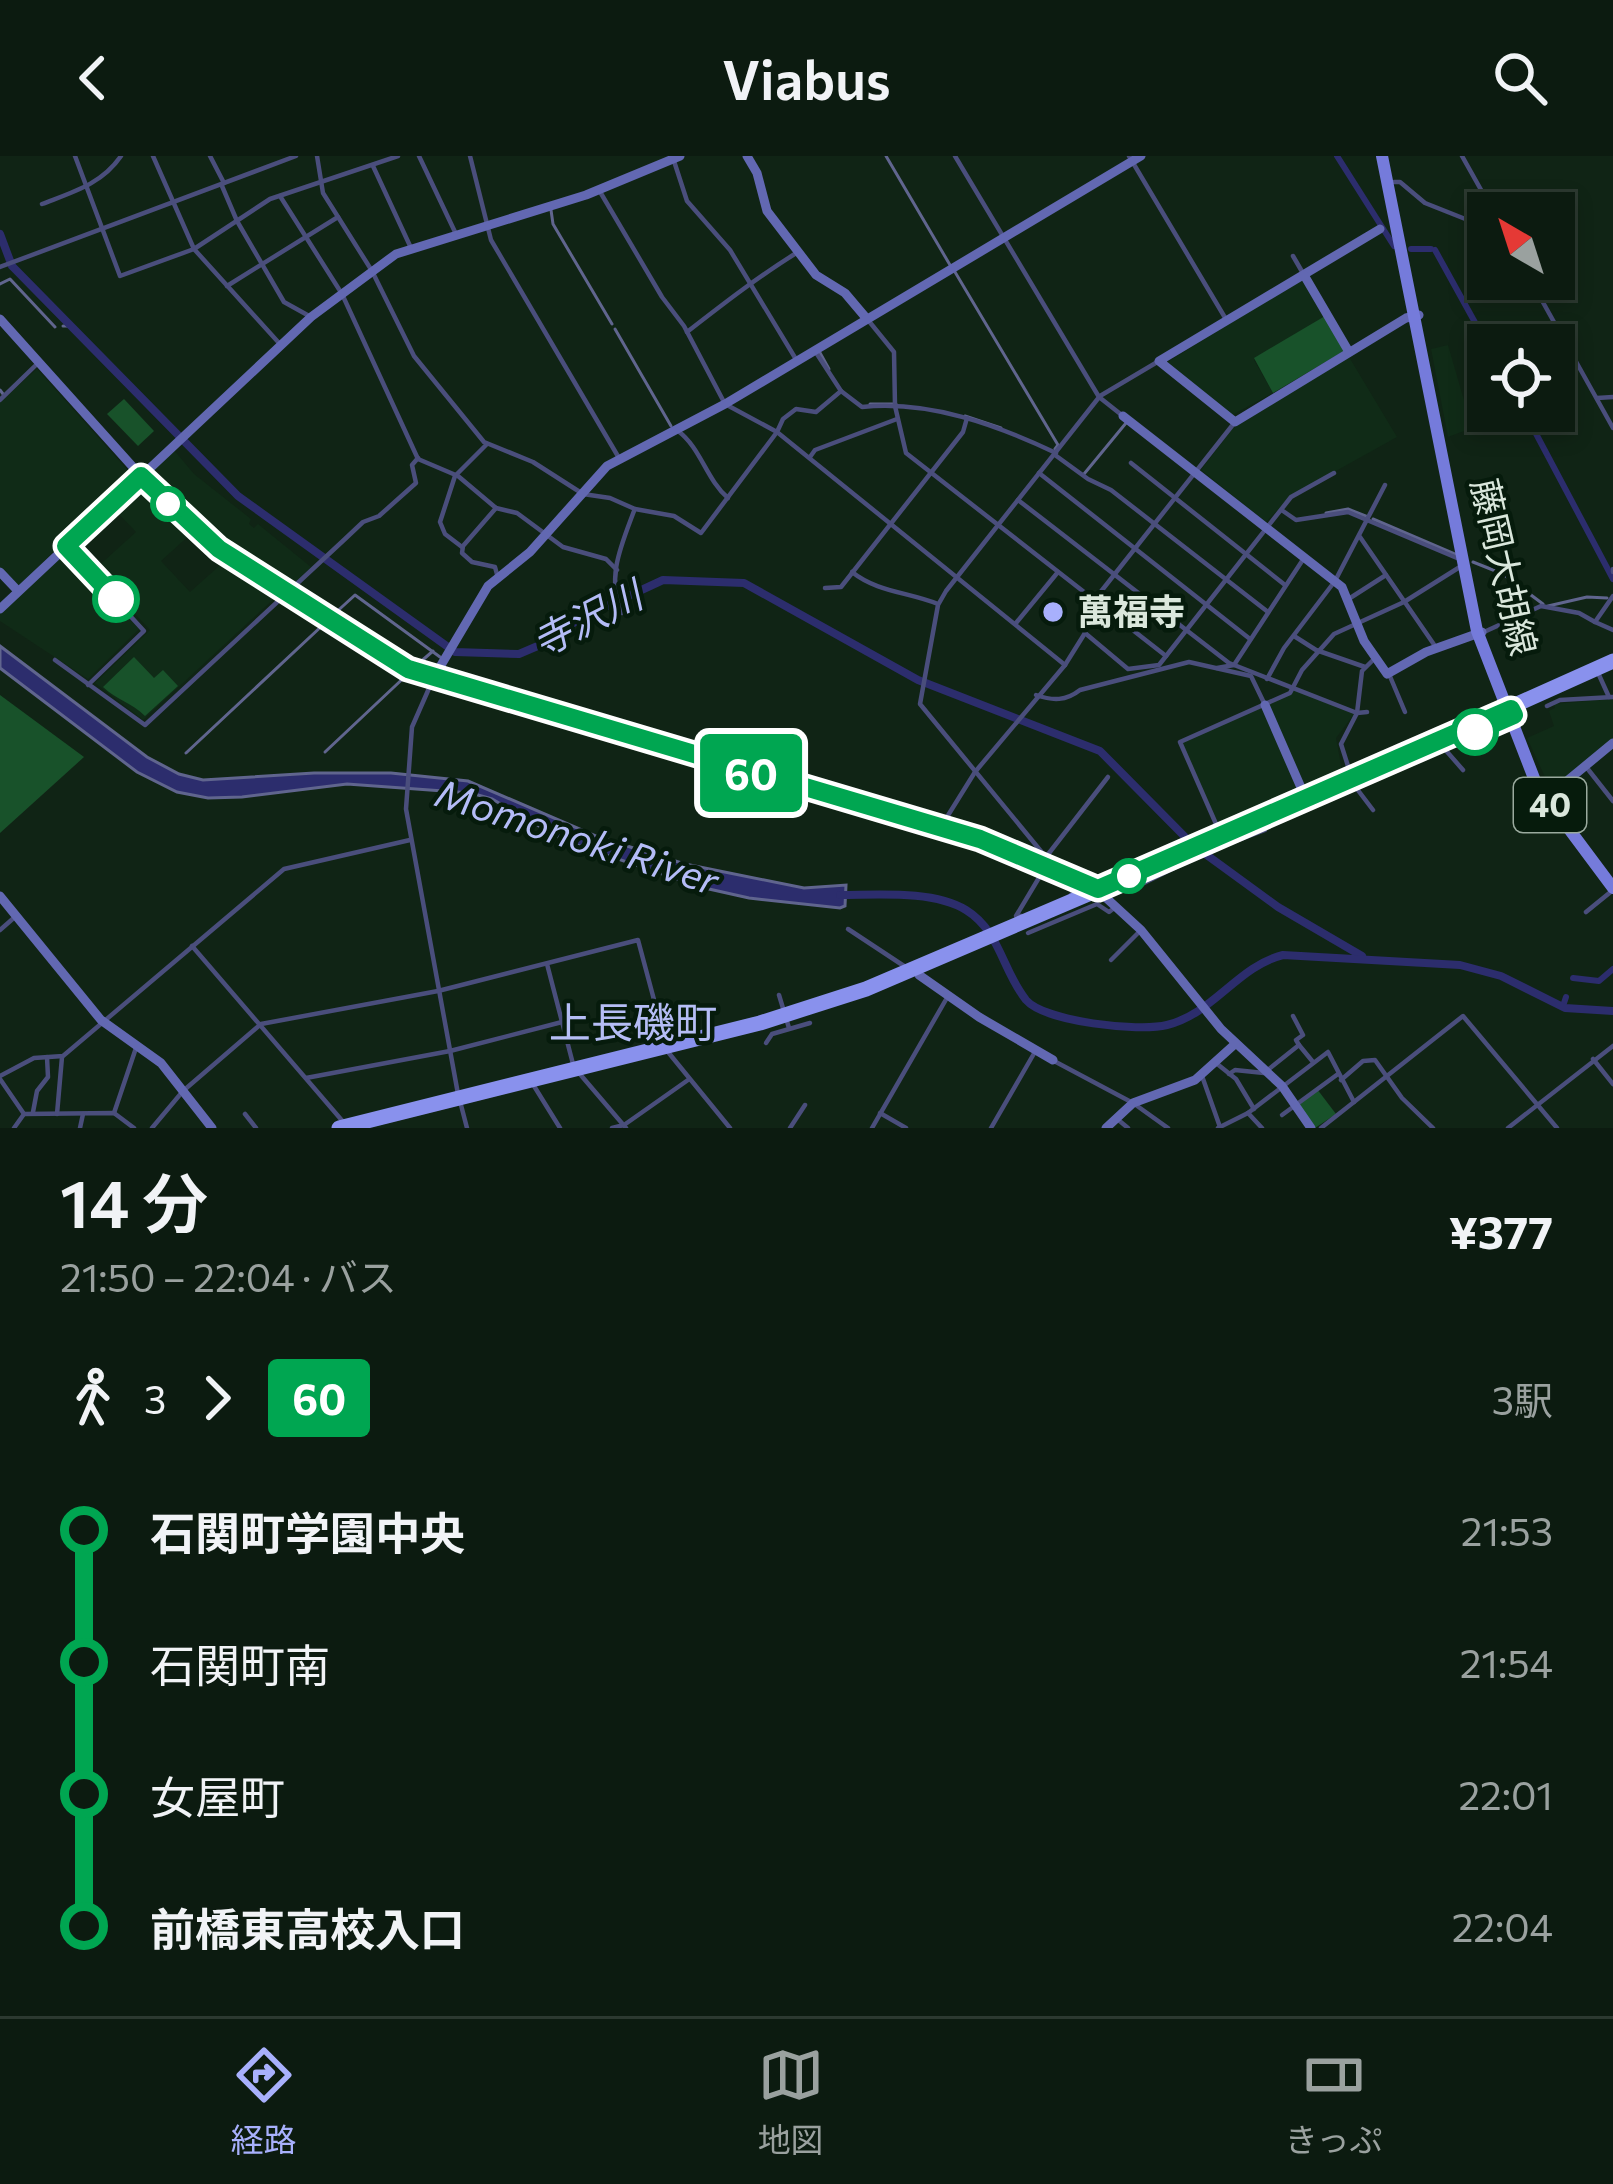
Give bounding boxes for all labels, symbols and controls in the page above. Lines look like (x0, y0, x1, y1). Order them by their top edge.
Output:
icon: back (60, 45, 126, 111)
text: Viabus (722, 45, 891, 111)
icon: search (1487, 45, 1553, 111)
north arrow (1467, 192, 1575, 300)
map controls (1467, 192, 1575, 432)
button: locate (1467, 324, 1575, 432)
street label: 藤岡大胡線 (1464, 474, 1548, 659)
unlabelled marker (152, 488, 184, 520)
water label: 寺沢川 (523, 567, 653, 665)
unlabelled marker (94, 577, 138, 621)
place label: 萬福寺 (1077, 588, 1185, 632)
marker: 萬福寺 (1040, 599, 1066, 625)
unlabelled marker (1453, 710, 1497, 754)
line badge: 60 (697, 734, 805, 812)
text: 60 (724, 747, 778, 799)
water label: Momonoki River (430, 767, 726, 904)
road number: 40 (1514, 778, 1586, 832)
unlabelled marker (1113, 860, 1145, 892)
district label: 上長磯町 (549, 995, 717, 1047)
text: 14 分 (60, 1161, 208, 1242)
text: ¥377 (1449, 1203, 1553, 1258)
text: 21:50 – 22:04 · バス (60, 1252, 397, 1300)
icon: walk (60, 1365, 126, 1431)
icon: forward (184, 1365, 250, 1431)
text: 60 (292, 1372, 346, 1424)
text: 3 (144, 1374, 166, 1422)
text: 3駅 (1492, 1375, 1553, 1423)
text: 石関町学園中央 (150, 1504, 465, 1559)
text: 21:53 (1461, 1506, 1553, 1554)
text: 石関町南 (150, 1636, 330, 1691)
text: 21:54 (1460, 1638, 1553, 1686)
text: 女屋町 (150, 1768, 285, 1823)
text: 22:01 (1458, 1770, 1553, 1818)
text: 前橋東高校入口 (150, 1900, 465, 1955)
text: 22:04 (1452, 1902, 1553, 1950)
tab: 経路 (231, 2042, 297, 2162)
tab: 地図 (758, 2042, 824, 2162)
tab: きっぷ (1285, 2042, 1382, 2162)

